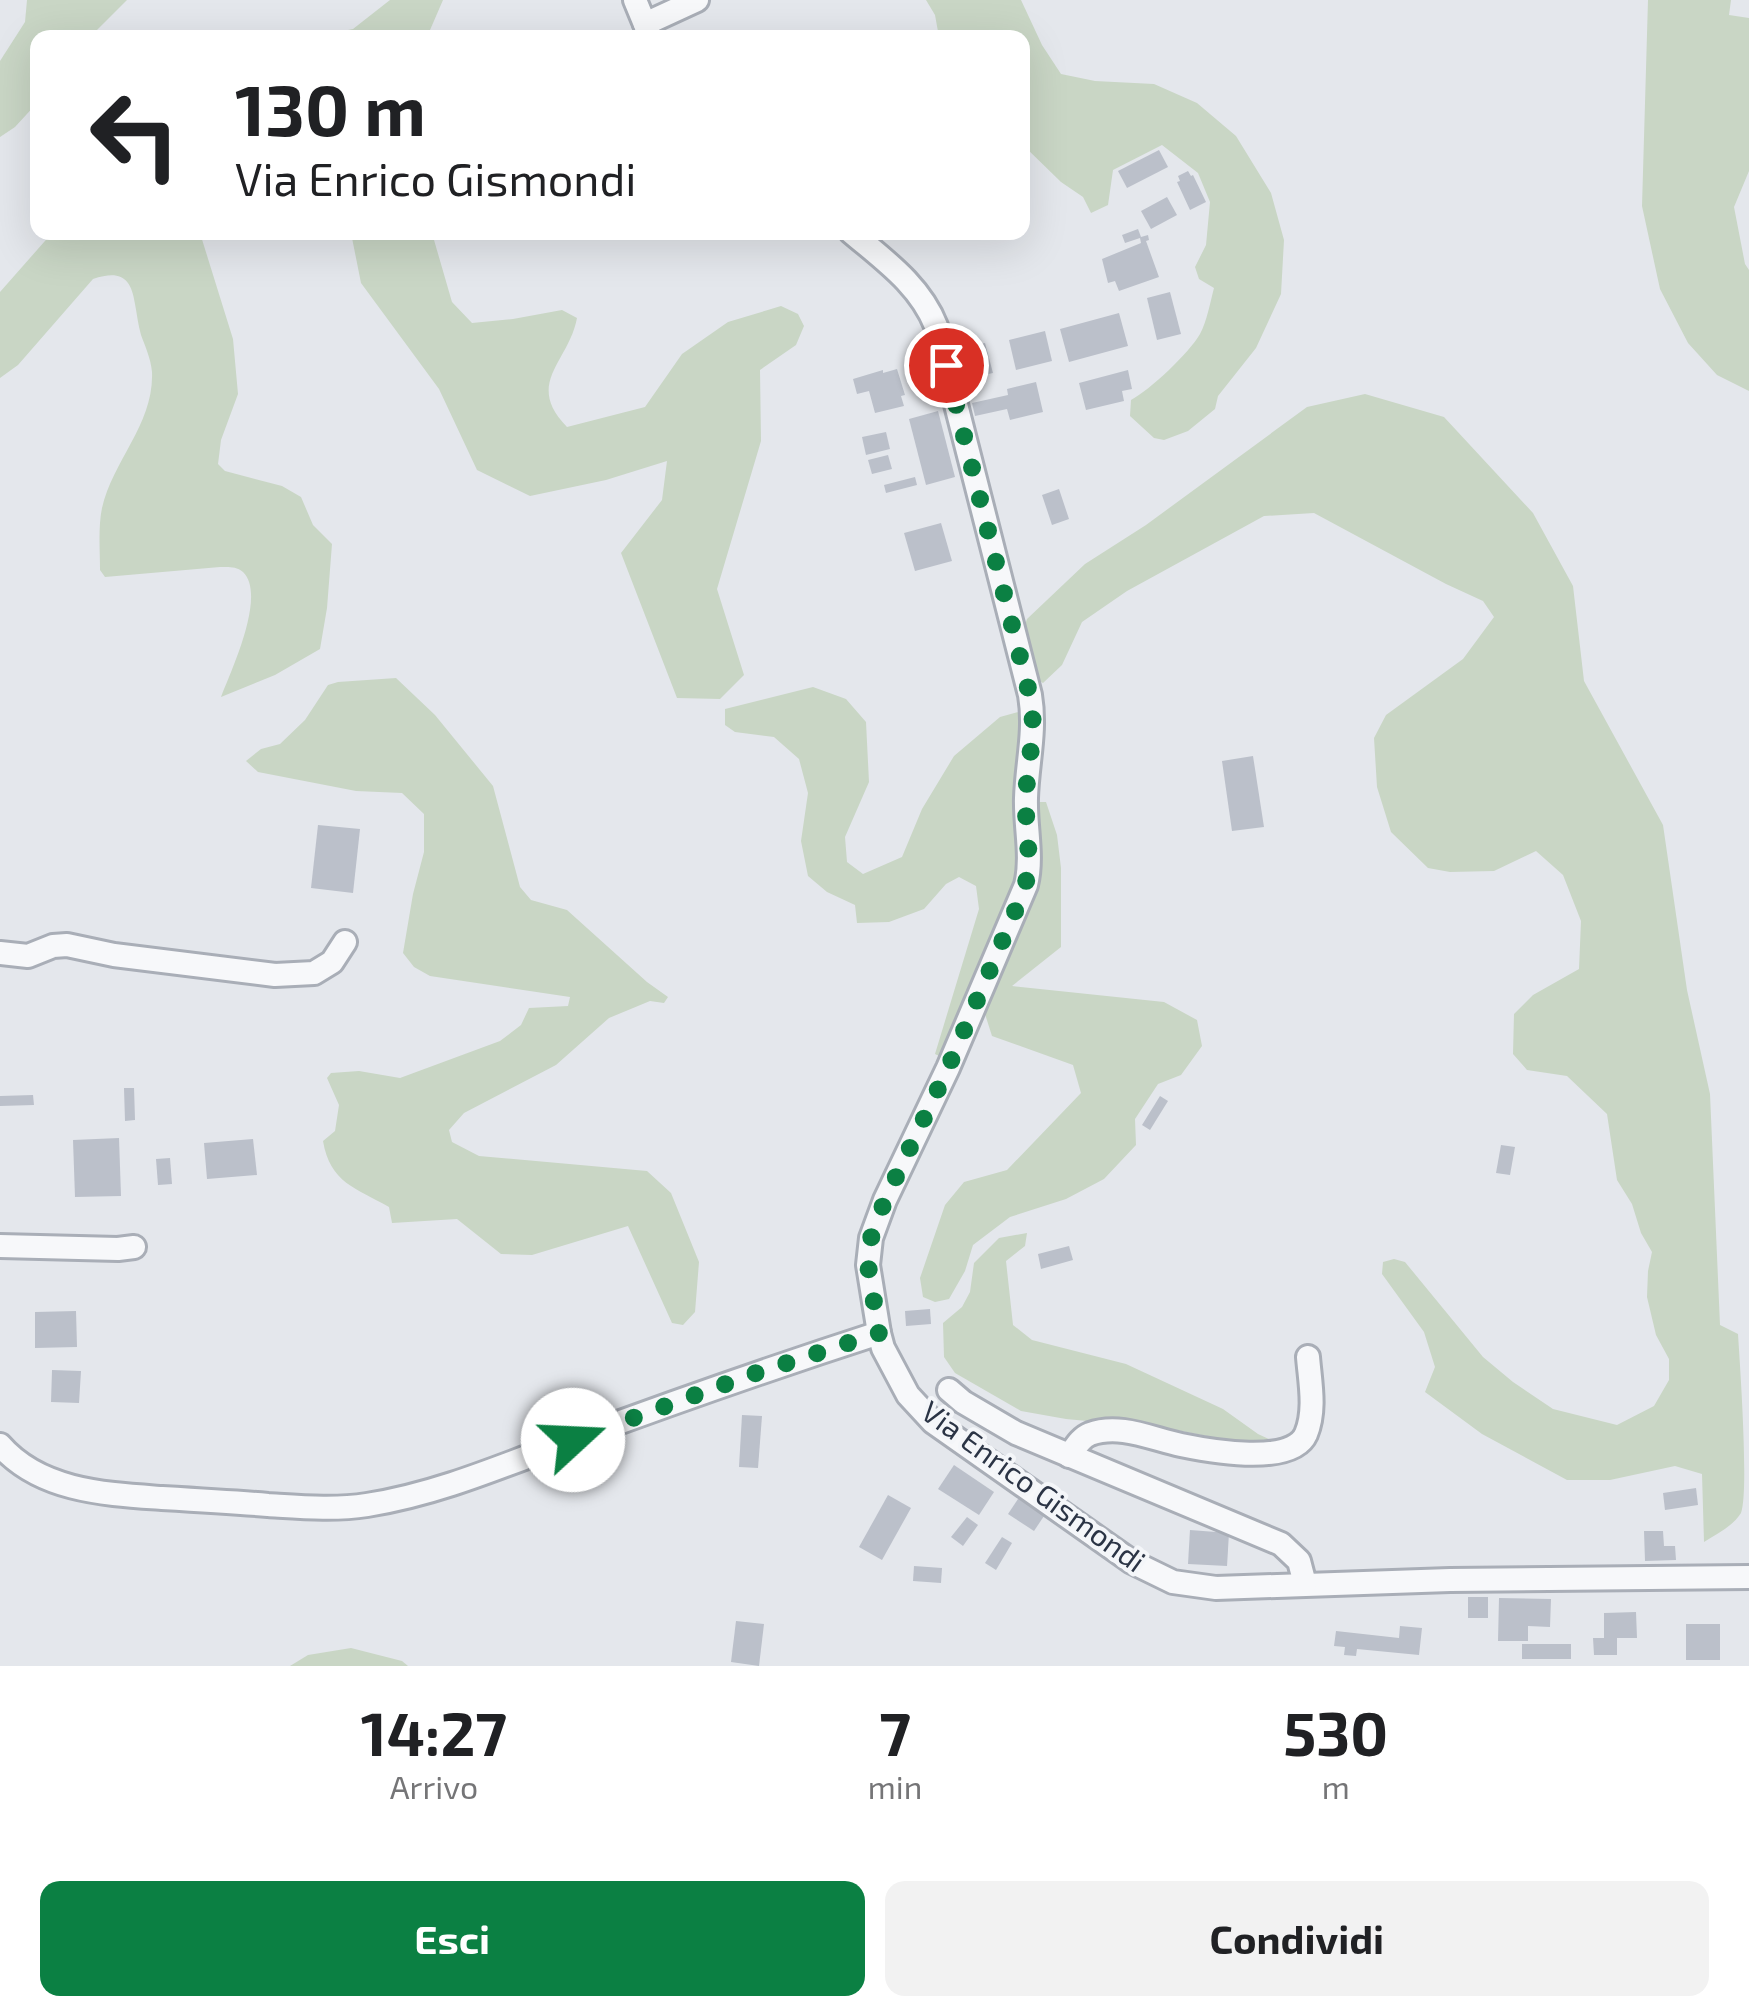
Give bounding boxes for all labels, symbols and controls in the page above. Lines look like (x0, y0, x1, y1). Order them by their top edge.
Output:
text: 130 m (235, 66, 426, 150)
icon: left (70, 70, 200, 200)
text: Via Enrico Gismondi (235, 151, 636, 205)
pin (904, 323, 989, 408)
icon: arrive (919, 338, 974, 393)
position arrow (521, 1388, 625, 1492)
street label: Via Enrico Gismondi (915, 1392, 1153, 1579)
text: 14:27 (361, 1696, 507, 1768)
text: 7 (879, 1696, 911, 1768)
text: 530 (1283, 1696, 1388, 1768)
text: Arrivo (390, 1767, 478, 1805)
text: min (868, 1767, 922, 1805)
text: m (1322, 1767, 1350, 1805)
button: Esci (40, 1881, 865, 1996)
button: Condividi (885, 1881, 1709, 1996)

